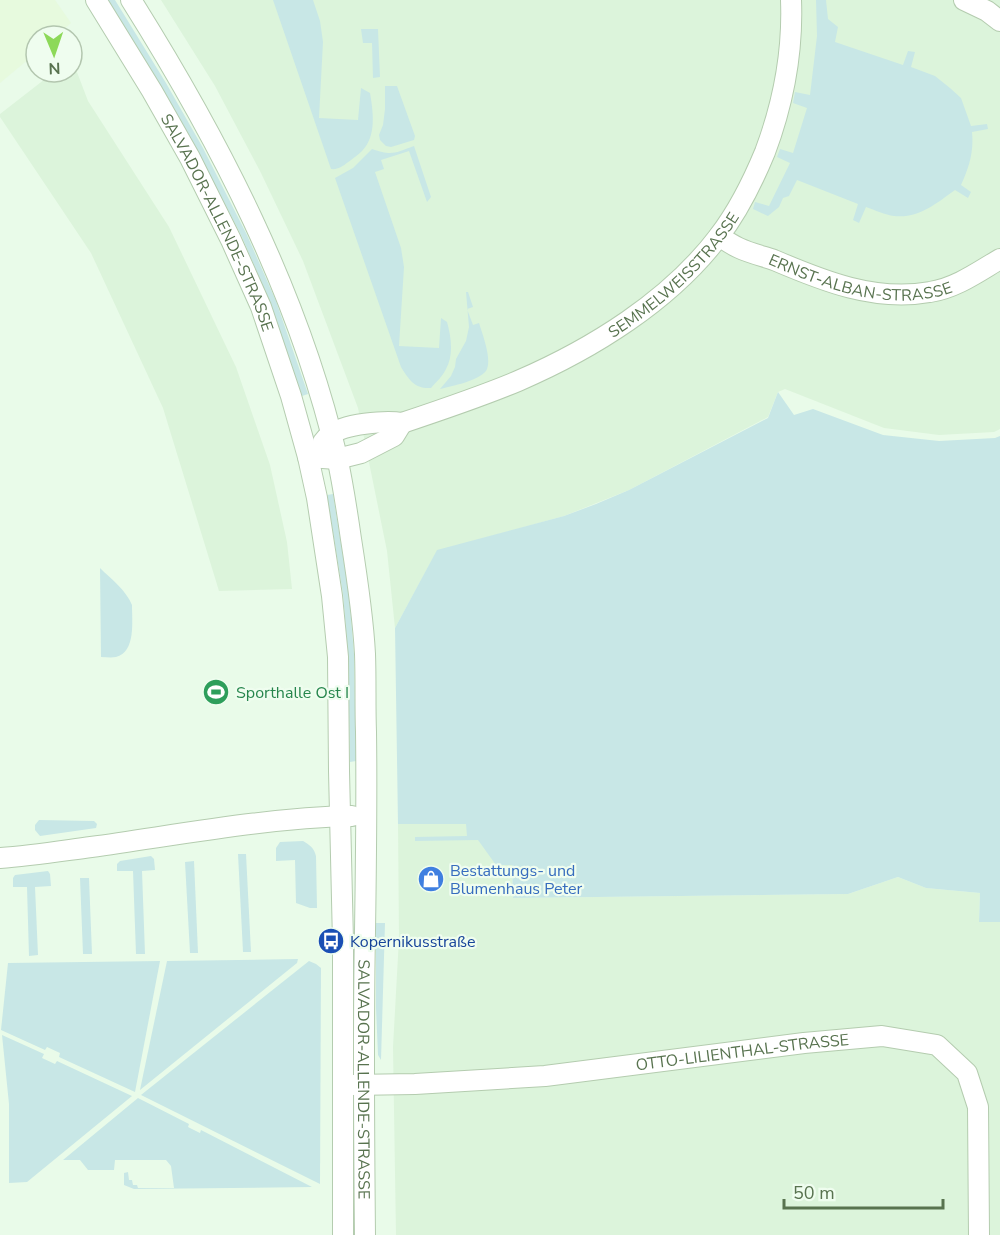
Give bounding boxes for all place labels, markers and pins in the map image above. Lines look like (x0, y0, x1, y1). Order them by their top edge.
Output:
sports icon: Sporthalle Ost I (201, 677, 231, 707)
place label: Sporthalle Ost I (236, 682, 349, 704)
place label: Bestattungs- und Blumenhaus Peter (450, 860, 582, 900)
shop icon: Bestattungs- und Blumenhaus Peter (416, 864, 446, 894)
bus stop icon: Kopernikusstraße (316, 926, 346, 956)
place label: Kopernikusstraße (350, 931, 475, 953)

